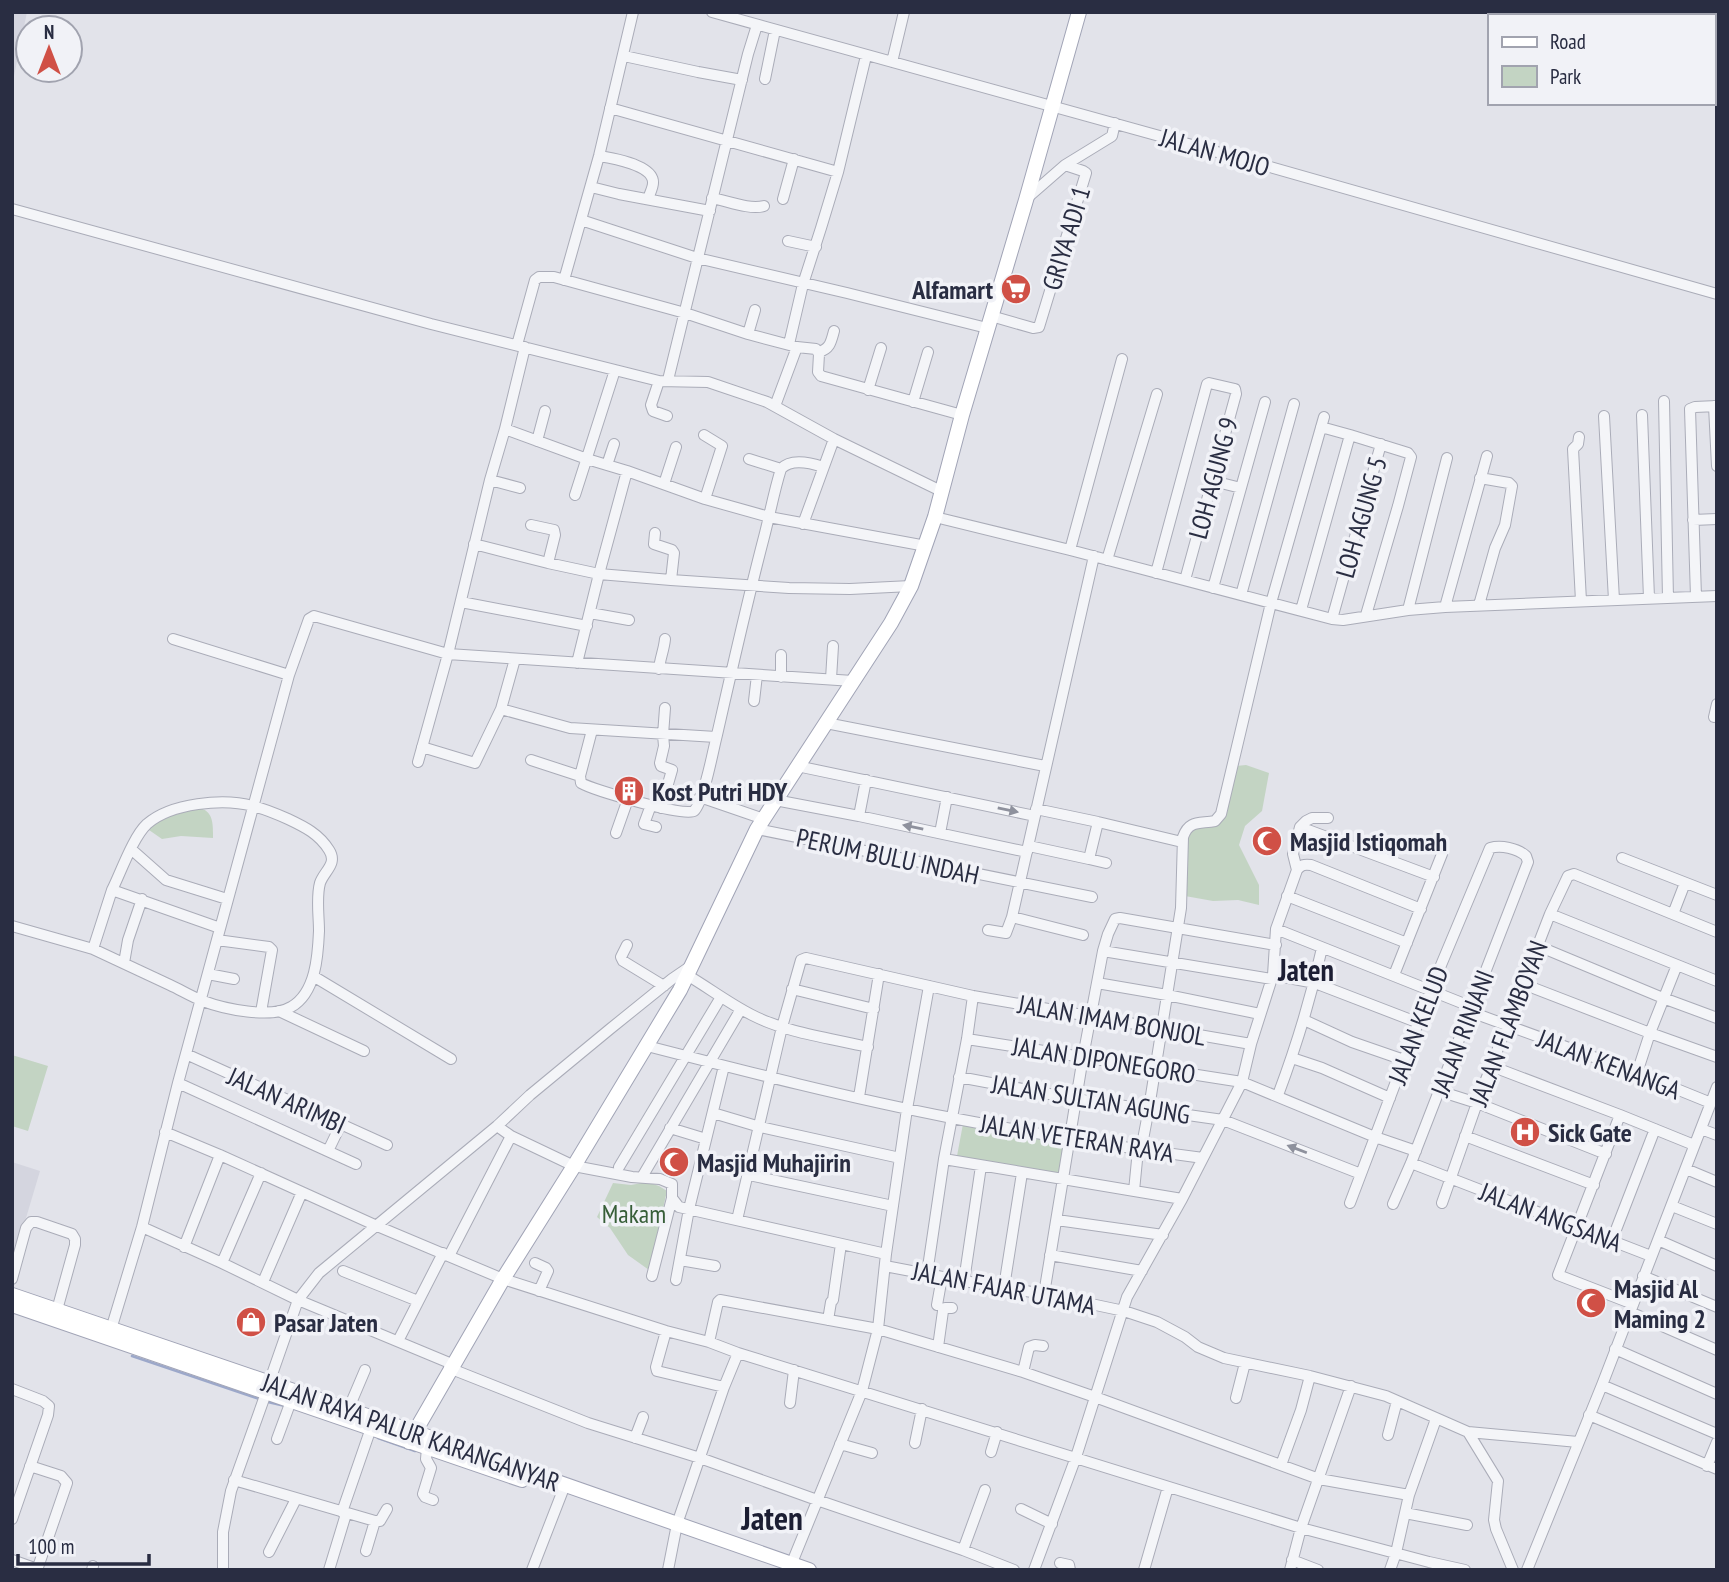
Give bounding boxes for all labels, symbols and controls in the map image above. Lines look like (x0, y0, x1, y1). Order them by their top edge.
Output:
north arrow (14, 14, 84, 84)
legend (1488, 14, 1715, 105)
text: N (44, 20, 54, 44)
text: Road (1550, 28, 1586, 55)
text: Park (1550, 63, 1581, 90)
street label: JALAN MOJO (1155, 120, 1274, 183)
street label: GRIYA ADI 1 (1035, 182, 1097, 294)
supermarket icon: Alfamart (999, 272, 1033, 306)
place label: Alfamart (911, 273, 993, 306)
street label: LOH AGUNG 9 (1181, 414, 1245, 542)
street label: LOH AGUNG 5 (1328, 453, 1394, 581)
building icon: Kost Putri HDY (612, 774, 646, 808)
place label: Kost Putri HDY (652, 775, 787, 808)
one-way arrow (997, 805, 1019, 816)
street label: PERUM BULU INDAH (794, 821, 982, 891)
one-way arrow (902, 821, 924, 832)
mosque icon: Masjid Istiqomah (1250, 824, 1284, 858)
place label: Masjid Istiqomah (1290, 825, 1447, 858)
street label: JALAN FLAMBOYAN (1461, 936, 1555, 1111)
district label: Jaten (1277, 950, 1334, 989)
street label: JALAN KELUD (1380, 962, 1455, 1089)
street label: JALAN RINJANI (1423, 965, 1501, 1102)
street label: JALAN IMAM BONJOL (1015, 987, 1209, 1053)
street label: JALAN KENANGA (1532, 1021, 1686, 1107)
street label: JALAN DIPONEGORO (1009, 1029, 1198, 1091)
street label: JALAN ARIMBI (222, 1059, 351, 1141)
street label: JALAN SULTAN AGUNG (988, 1067, 1193, 1131)
street label: JALAN VETERAN RAYA (977, 1106, 1177, 1170)
hospital icon: Sick Gate (1508, 1115, 1542, 1149)
place label: Sick Gate (1548, 1116, 1632, 1149)
one-way arrow (1287, 1143, 1308, 1154)
mosque icon: Masjid Muhajirin (657, 1145, 691, 1179)
place label: Masjid Muhajirin (697, 1146, 851, 1179)
street label: JALAN ANGSANA (1474, 1174, 1627, 1259)
park label: Makam (602, 1197, 666, 1230)
street label: JALAN FAJAR UTAMA (909, 1254, 1099, 1322)
place label: Masjid Al Maming 2 (1614, 1272, 1706, 1335)
mosque icon: Masjid Al Maming 2 (1574, 1286, 1608, 1320)
shop icon: Pasar Jaten (234, 1305, 268, 1339)
place label: Pasar Jaten (274, 1306, 378, 1339)
street label: JALAN RAYA PALUR KARANGANYAR (257, 1365, 564, 1499)
district label: Jaten (740, 1496, 803, 1539)
scale bar (18, 1522, 149, 1566)
text: 100 m (28, 1533, 74, 1560)

